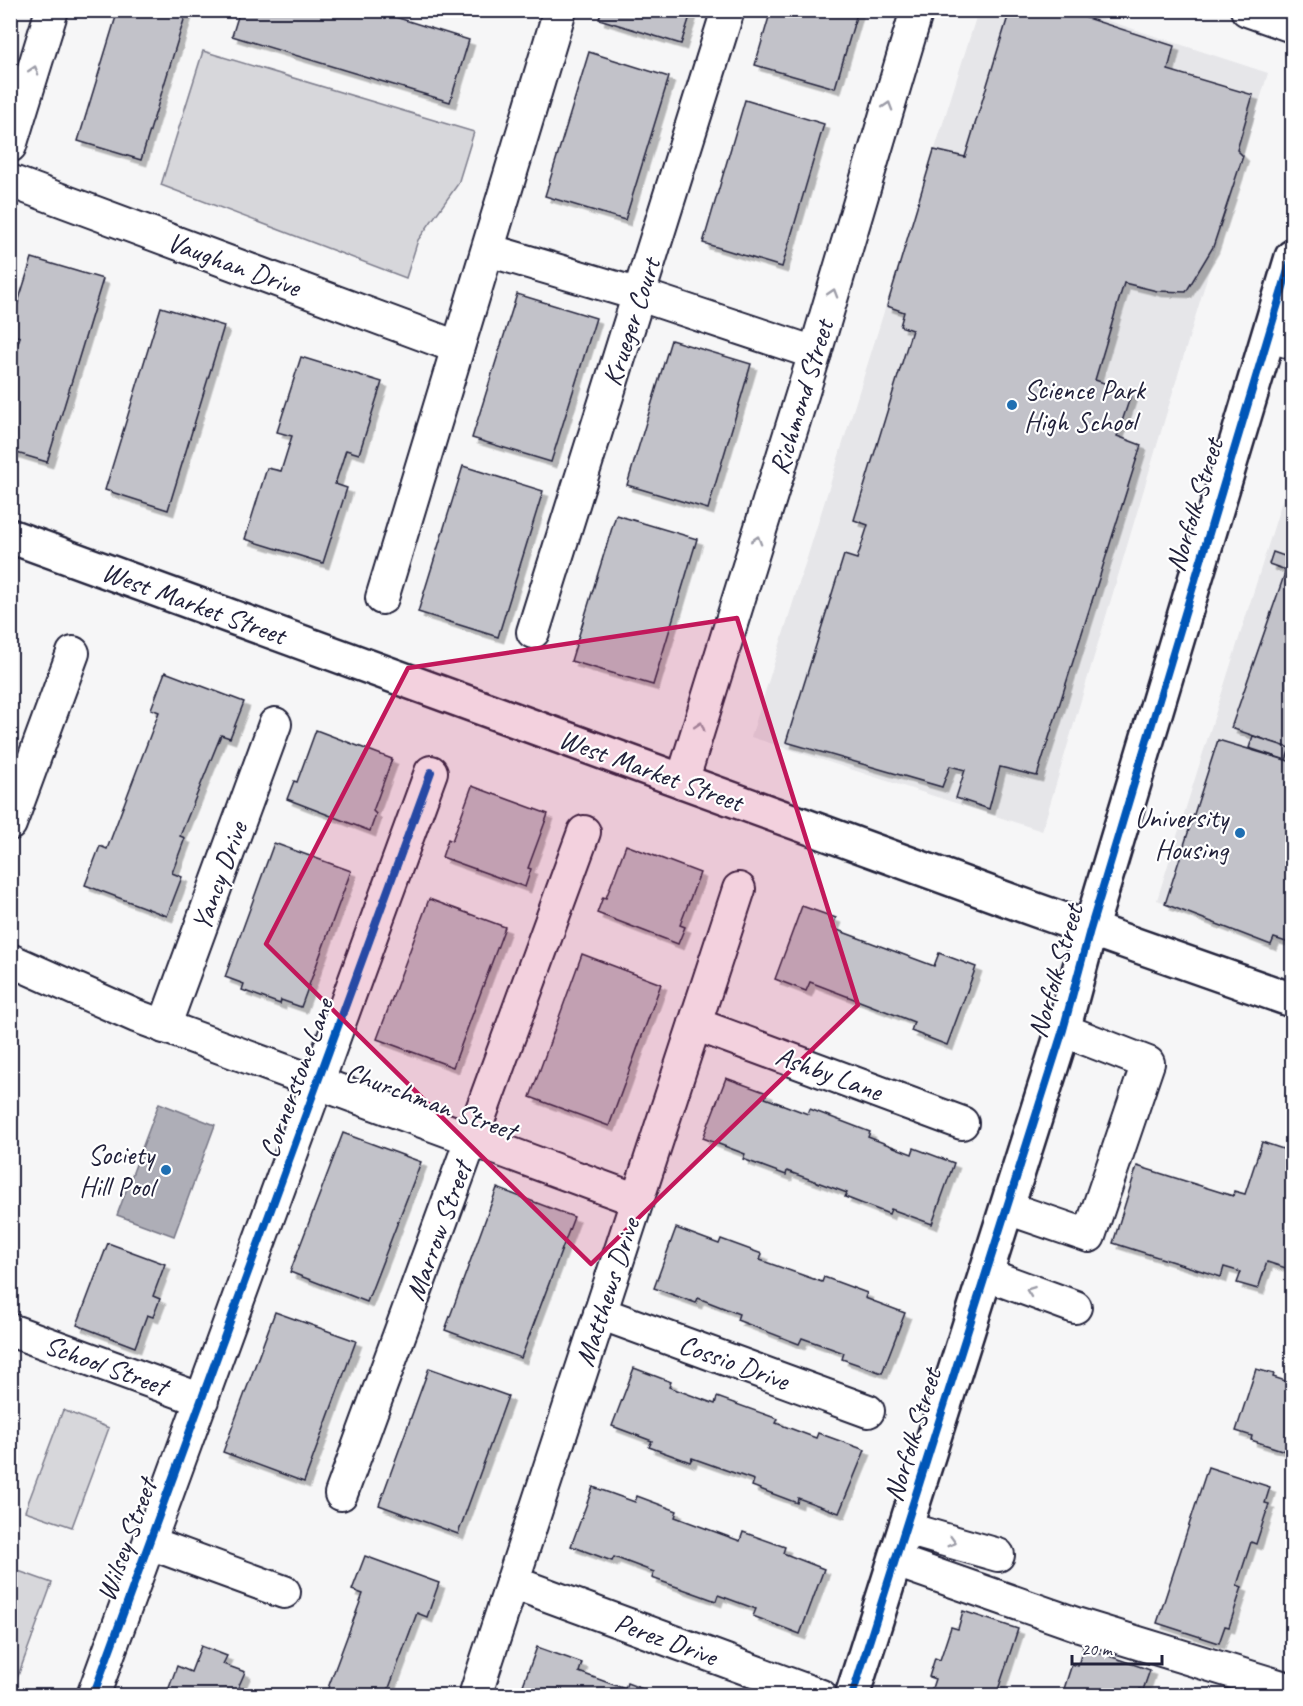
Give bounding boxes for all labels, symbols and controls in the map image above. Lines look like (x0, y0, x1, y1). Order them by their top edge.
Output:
one-way arrow (27, 65, 39, 76)
one-way arrow (881, 101, 893, 112)
street label: Vaughan Drive (163, 224, 307, 305)
street label: Krueger Court (594, 251, 669, 390)
one-way arrow (826, 288, 838, 299)
street label: Richmond Street (761, 313, 842, 478)
place label: Science Park High School (1024, 372, 1146, 439)
marker: Science Park High School (1005, 398, 1019, 412)
street label: Norfolk Street (1157, 432, 1232, 576)
one-way arrow (750, 535, 762, 546)
street label: West Market Street (98, 554, 293, 653)
street label: West Market Street (555, 721, 750, 820)
one-way arrow (693, 721, 705, 732)
place label: University Housing (1135, 800, 1230, 867)
street label: Yancy Drive (183, 815, 255, 935)
marker: University Housing (1233, 826, 1247, 840)
street label: Norfolk Street (1019, 898, 1091, 1042)
street label: Cornerstone Lane (251, 992, 342, 1162)
street label: Ashby Lane (771, 1038, 889, 1109)
street label: Churchman Street (341, 1054, 525, 1149)
place label: Society Hill Pool (79, 1137, 159, 1204)
street label: Marrow Street (397, 1154, 480, 1305)
marker: Society Hill Pool (159, 1163, 173, 1177)
street label: Matthews Drive (567, 1212, 648, 1370)
one-way arrow (1025, 1285, 1036, 1298)
street label: Cossio Drive (674, 1326, 795, 1399)
street label: School Street (40, 1327, 176, 1405)
street label: Norfolk Street (875, 1362, 950, 1506)
street label: Wilsey Street (88, 1471, 165, 1606)
one-way arrow (946, 1535, 957, 1547)
street label: Perez Drive (610, 1604, 724, 1674)
scale bar (1072, 1628, 1162, 1666)
text: 20 m (1081, 1638, 1114, 1660)

